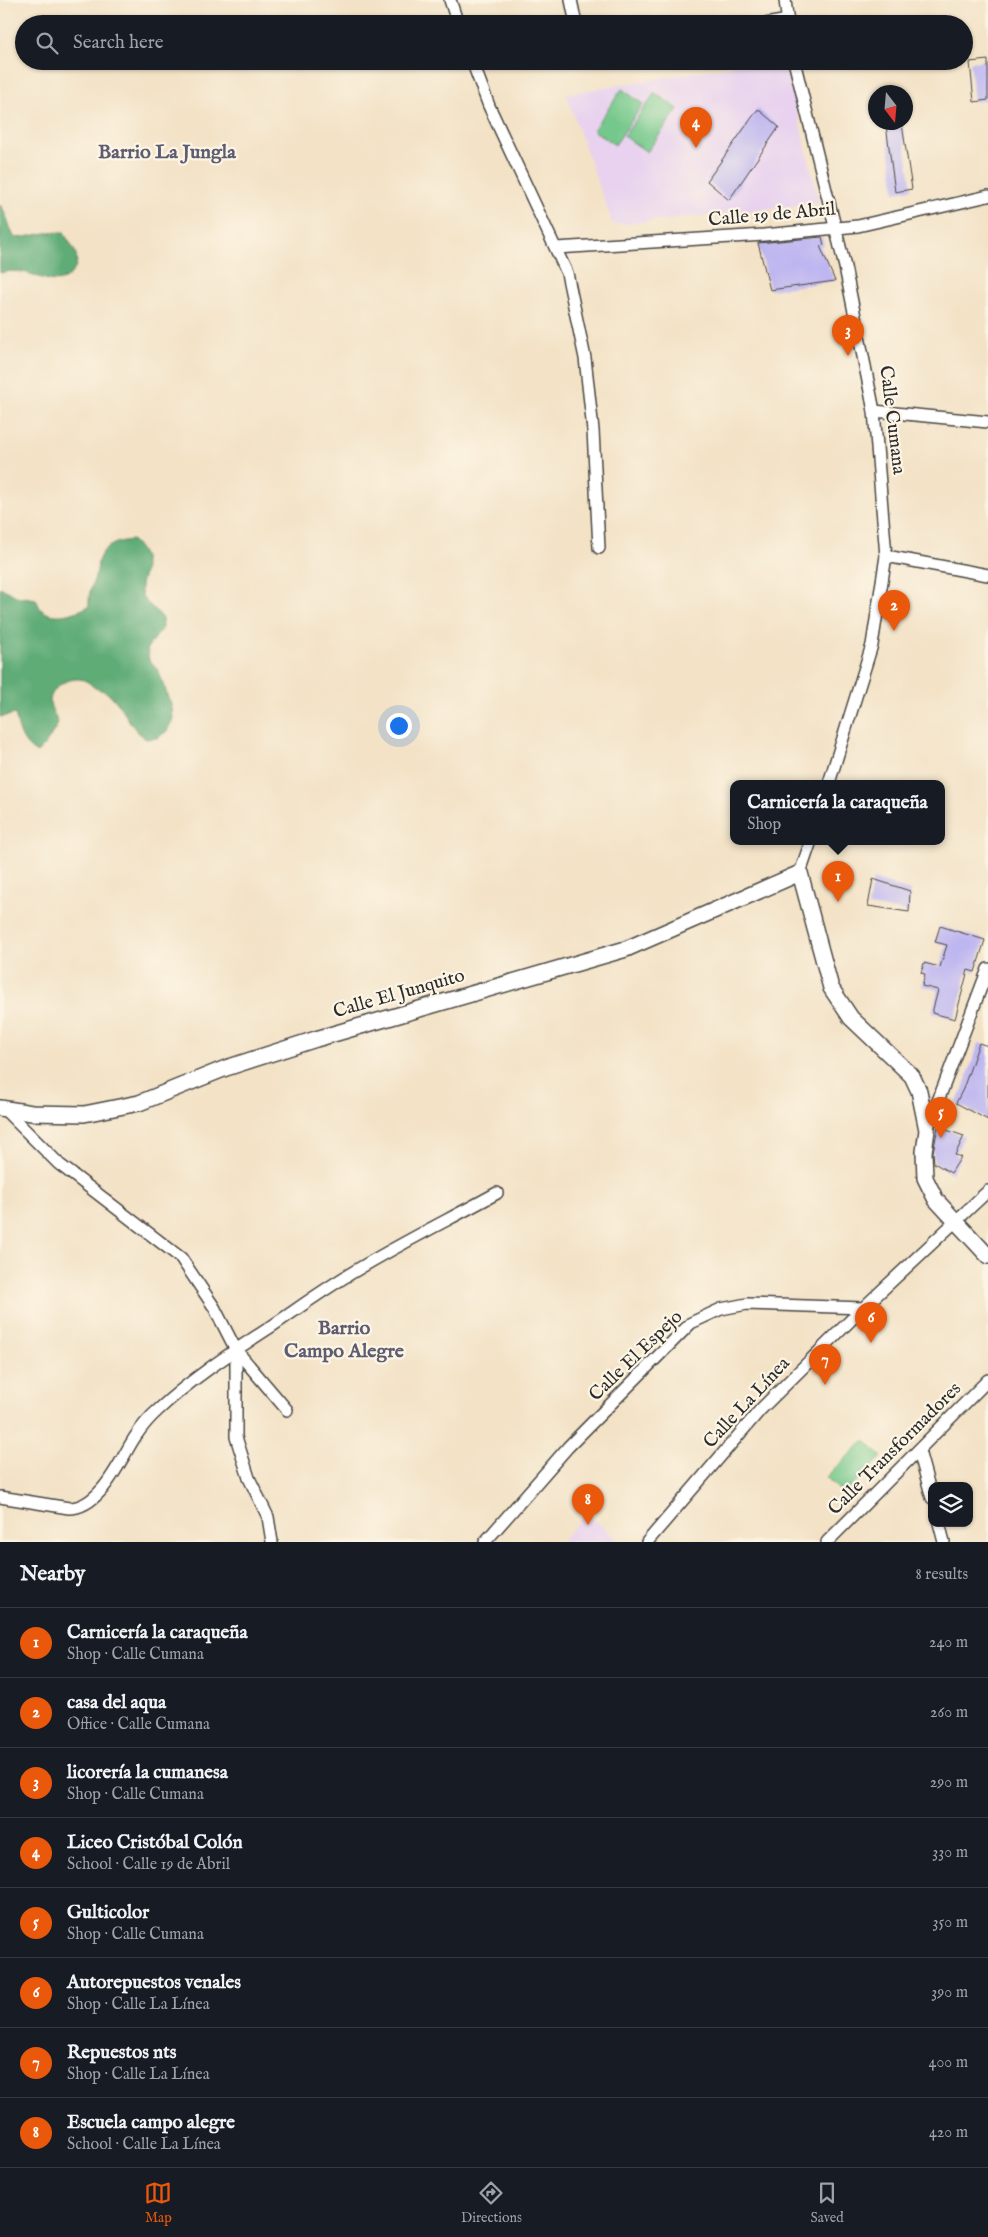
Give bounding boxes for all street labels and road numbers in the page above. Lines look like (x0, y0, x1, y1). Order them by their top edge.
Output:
street label: Calle 19 de Abril (707, 197, 837, 233)
street label: Calle Cumana (873, 364, 911, 477)
street label: Calle El Junquito (330, 964, 468, 1024)
street label: Calle El Espejo (584, 1305, 688, 1407)
street label: Calle La Línea (698, 1352, 796, 1454)
street label: Calle Transformadores (823, 1377, 967, 1521)

